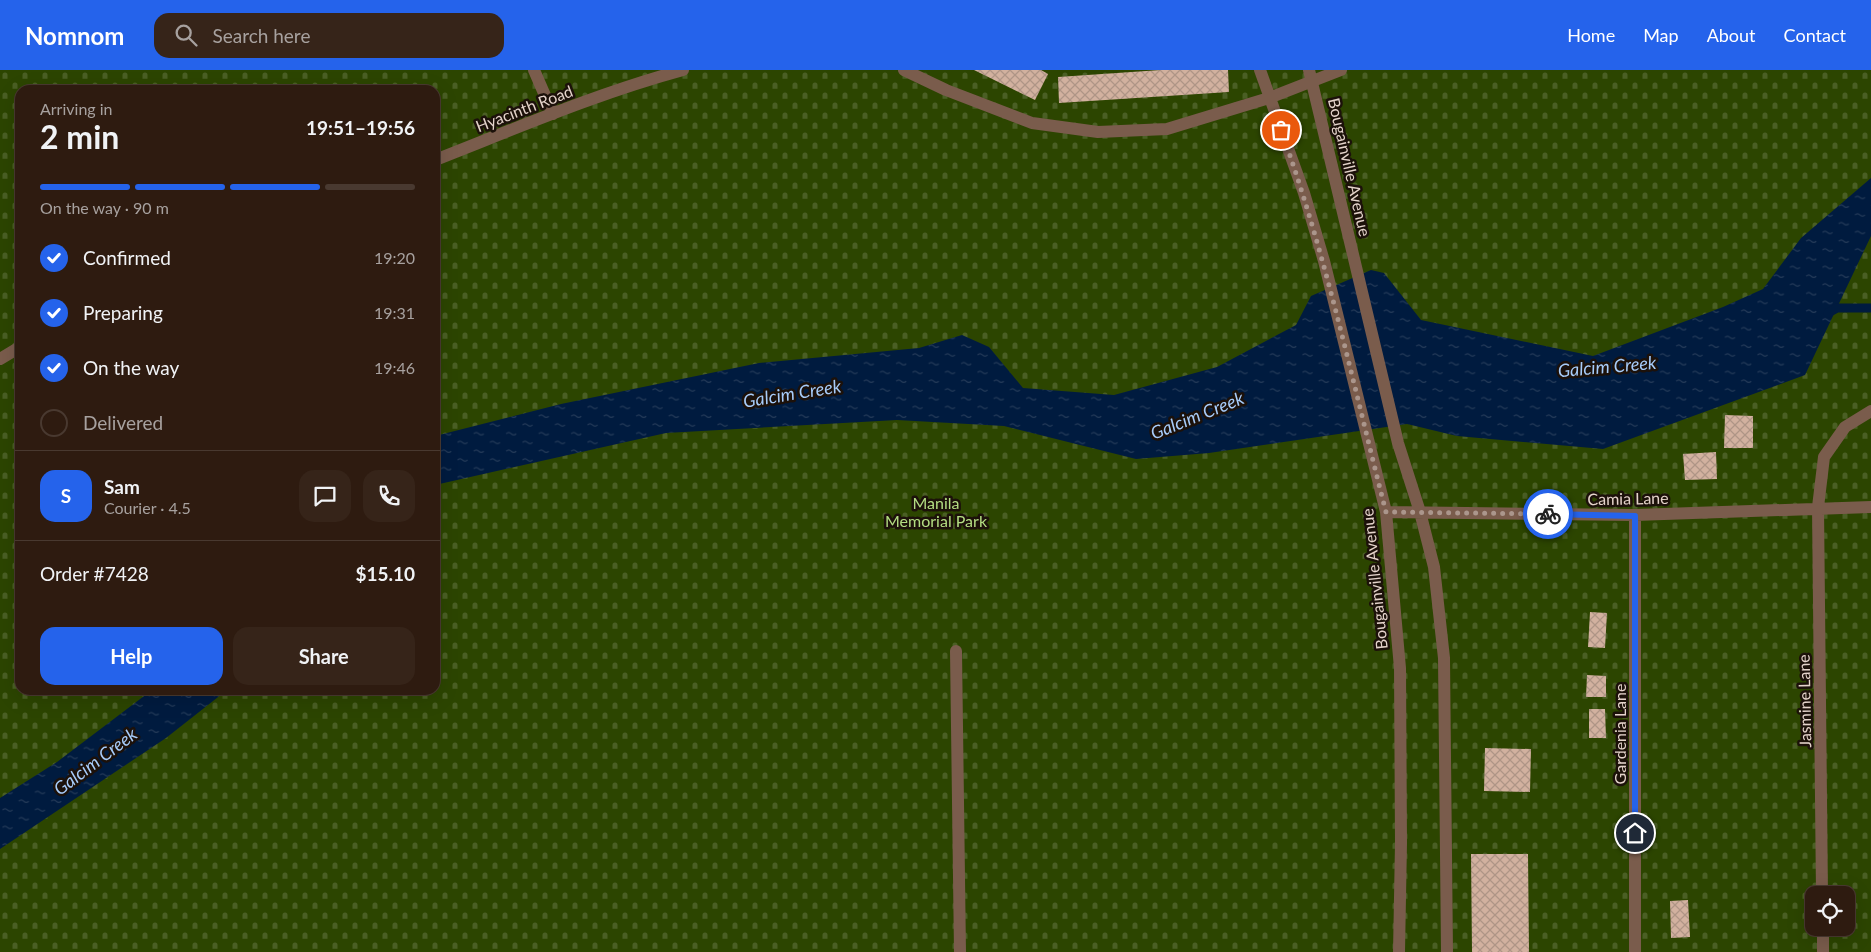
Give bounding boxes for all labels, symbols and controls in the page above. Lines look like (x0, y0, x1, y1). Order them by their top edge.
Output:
search box (154, 13, 504, 58)
text: Nomnom (25, 21, 124, 50)
icon: search (172, 21, 200, 49)
text: Search here (212, 24, 310, 47)
text: Home (1567, 24, 1615, 46)
text: Map (1643, 24, 1679, 46)
text: About (1707, 24, 1756, 46)
text: Contact (1784, 24, 1846, 46)
street label: Hyacinth Road (473, 81, 575, 135)
street label: Bougainville Avenue (1325, 96, 1375, 238)
text: Arriving in (40, 99, 113, 118)
pin (1260, 109, 1302, 151)
text: 19:51–19:56 (306, 116, 415, 139)
icon: bag (1267, 116, 1295, 144)
text: 2 min (40, 117, 119, 156)
text: On the way · 90 m (40, 198, 169, 217)
icon: check (40, 244, 68, 272)
text: Confirmed (83, 246, 171, 269)
text: 19:20 (374, 248, 415, 267)
icon: check (40, 299, 68, 327)
text: Preparing (83, 301, 163, 324)
text: 19:31 (374, 303, 415, 322)
water label: Galcim Creek (1557, 351, 1658, 381)
icon: check (40, 354, 68, 382)
text: On the way (83, 356, 179, 379)
text: 19:46 (374, 358, 415, 377)
water label: Galcim Creek (742, 374, 843, 412)
water label: Galcim Creek (1147, 386, 1247, 444)
text: Delivered (83, 411, 163, 434)
button: chat (299, 470, 351, 522)
button: phone (363, 470, 415, 522)
text: Sam (104, 475, 140, 498)
text: S (61, 484, 71, 507)
street label: Camia Lane (1587, 488, 1669, 508)
courier (1523, 489, 1573, 539)
park label: Manila Memorial Park (885, 493, 988, 530)
text: Courier · 4.5 (104, 498, 191, 517)
icon: bike (1534, 500, 1562, 528)
street label: Bougainville Avenue (1357, 508, 1391, 650)
text: Order #7428 (40, 562, 149, 585)
text: $15.10 (355, 562, 415, 585)
button: Help (40, 627, 223, 685)
button: Share (233, 627, 415, 685)
street label: Jasmine Lane (1794, 654, 1814, 748)
street label: Gardenia Lane (1610, 684, 1629, 784)
water label: Galcim Creek (49, 722, 141, 800)
pin (1614, 812, 1656, 854)
icon: home (1621, 819, 1649, 847)
map controls (1805, 886, 1855, 936)
button: locate (1805, 886, 1855, 936)

